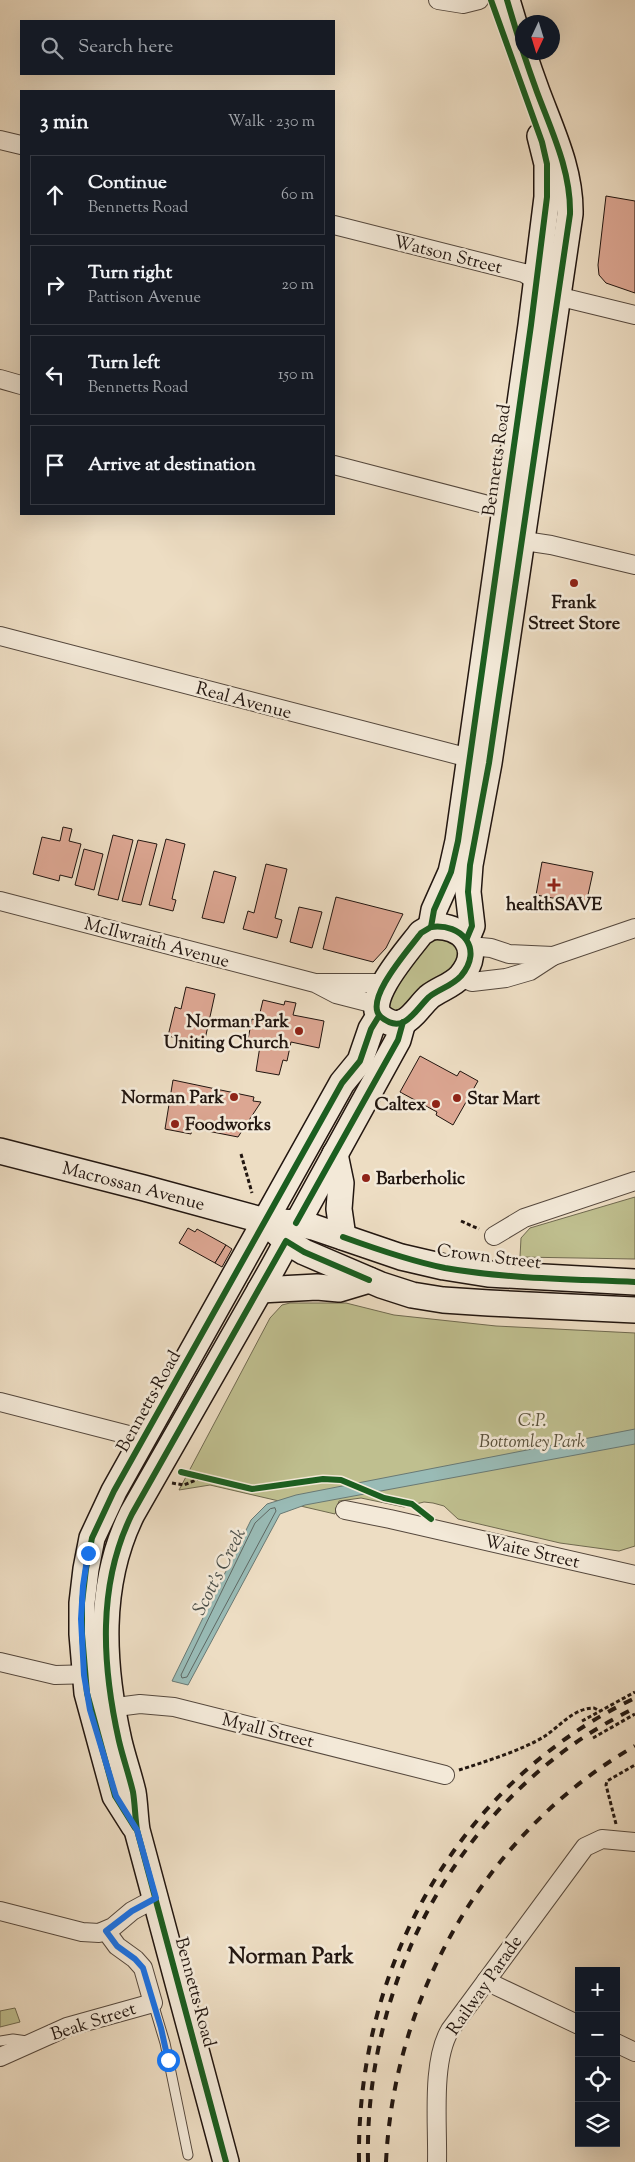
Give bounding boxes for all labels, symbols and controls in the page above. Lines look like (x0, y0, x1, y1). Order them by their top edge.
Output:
north arrow (515, 15, 560, 60)
search box (20, 20, 335, 75)
icon: search (38, 34, 66, 62)
text: Search here (78, 34, 173, 61)
text: 3 min (40, 108, 89, 138)
text: Walk · 230 m (228, 111, 315, 134)
text: Continue (88, 170, 167, 197)
icon: ahead (41, 181, 69, 209)
text: 60 m (281, 184, 314, 207)
text: Bennetts Road (88, 197, 188, 220)
street label: Watson Street (390, 230, 505, 282)
text: Turn right (88, 260, 172, 287)
icon: right (41, 271, 69, 299)
text: 20 m (281, 274, 314, 297)
text: Pattison Avenue (88, 287, 201, 310)
text: Turn left (88, 350, 160, 377)
icon: left (41, 361, 69, 389)
text: 150 m (278, 364, 314, 387)
text: Bennetts Road (88, 377, 188, 400)
street label: Bennetts Road (477, 403, 519, 518)
icon: arrive (41, 451, 69, 479)
text: Arrive at destination (88, 452, 256, 479)
marker: Frank Street Store (568, 577, 580, 589)
place label: Frank Street Store (528, 591, 621, 638)
street label: Real Avenue (193, 677, 294, 727)
marker: healthSAVE (548, 879, 560, 891)
place label: healthSAVE (506, 893, 602, 919)
street label: McIlwraith Avenue (81, 912, 232, 976)
place label: Norman Park Uniting Church (164, 1010, 289, 1057)
marker: Norman Park Uniting Church (293, 1025, 305, 1037)
place label: Norman Park (121, 1086, 224, 1112)
place label: Star Mart (467, 1087, 541, 1113)
marker: Norman Park (228, 1091, 240, 1103)
marker: Star Mart (451, 1092, 463, 1104)
place label: Caltex (374, 1093, 426, 1119)
marker: Caltex (430, 1098, 442, 1110)
place label: Foodworks (185, 1113, 271, 1139)
marker: Foodworks (169, 1118, 181, 1130)
street label: Macrossan Avenue (59, 1156, 207, 1219)
place label: Barberholic (376, 1167, 466, 1193)
marker: Barberholic (360, 1172, 372, 1184)
street label: Crown Street (435, 1239, 542, 1277)
street label: Bennetts Road (111, 1346, 188, 1458)
park label: C.P. Bottomley Park (479, 1409, 585, 1456)
water label: Scott's Creek (187, 1524, 254, 1620)
street label: Waite Street (481, 1529, 582, 1577)
route end (77, 1542, 100, 1565)
street label: Myall Street (219, 1708, 316, 1756)
street label: Railway Parade (442, 1931, 530, 2041)
street label: Bennetts Road (167, 1935, 221, 2050)
district label: Norman Park (228, 1942, 354, 1974)
map controls (575, 1967, 620, 2147)
button: + (575, 1967, 620, 2012)
street label: Beak Street (48, 1997, 140, 2049)
button: − (575, 2012, 620, 2057)
route start (157, 2049, 180, 2072)
button: locate (575, 2057, 620, 2102)
button: layers (575, 2102, 620, 2147)

